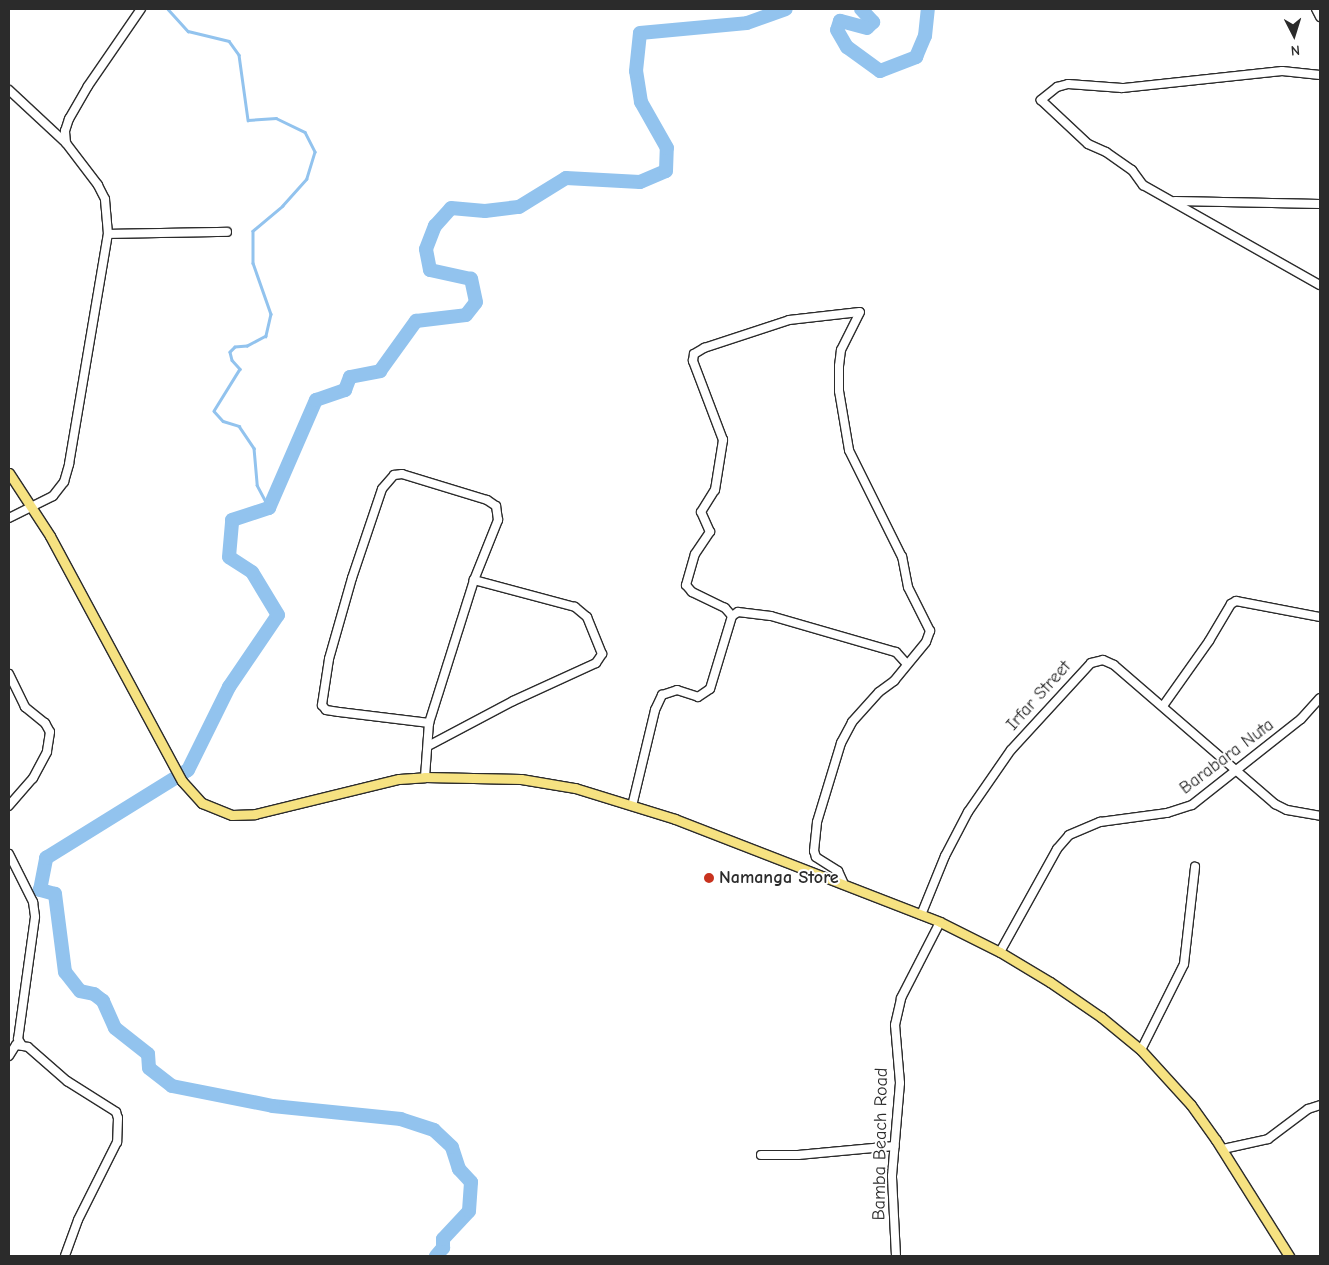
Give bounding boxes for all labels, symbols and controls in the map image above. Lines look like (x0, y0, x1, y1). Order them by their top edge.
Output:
north arrow (1269, 10, 1319, 60)
text: N (1290, 42, 1301, 59)
street label: Irfar Street (1002, 657, 1076, 735)
street label: Barabara Nuta (1176, 715, 1278, 799)
place label: Namanga Store (719, 867, 839, 889)
marker: Namanga Store (703, 872, 715, 884)
street label: Bamba Beach Road (869, 1067, 893, 1221)

